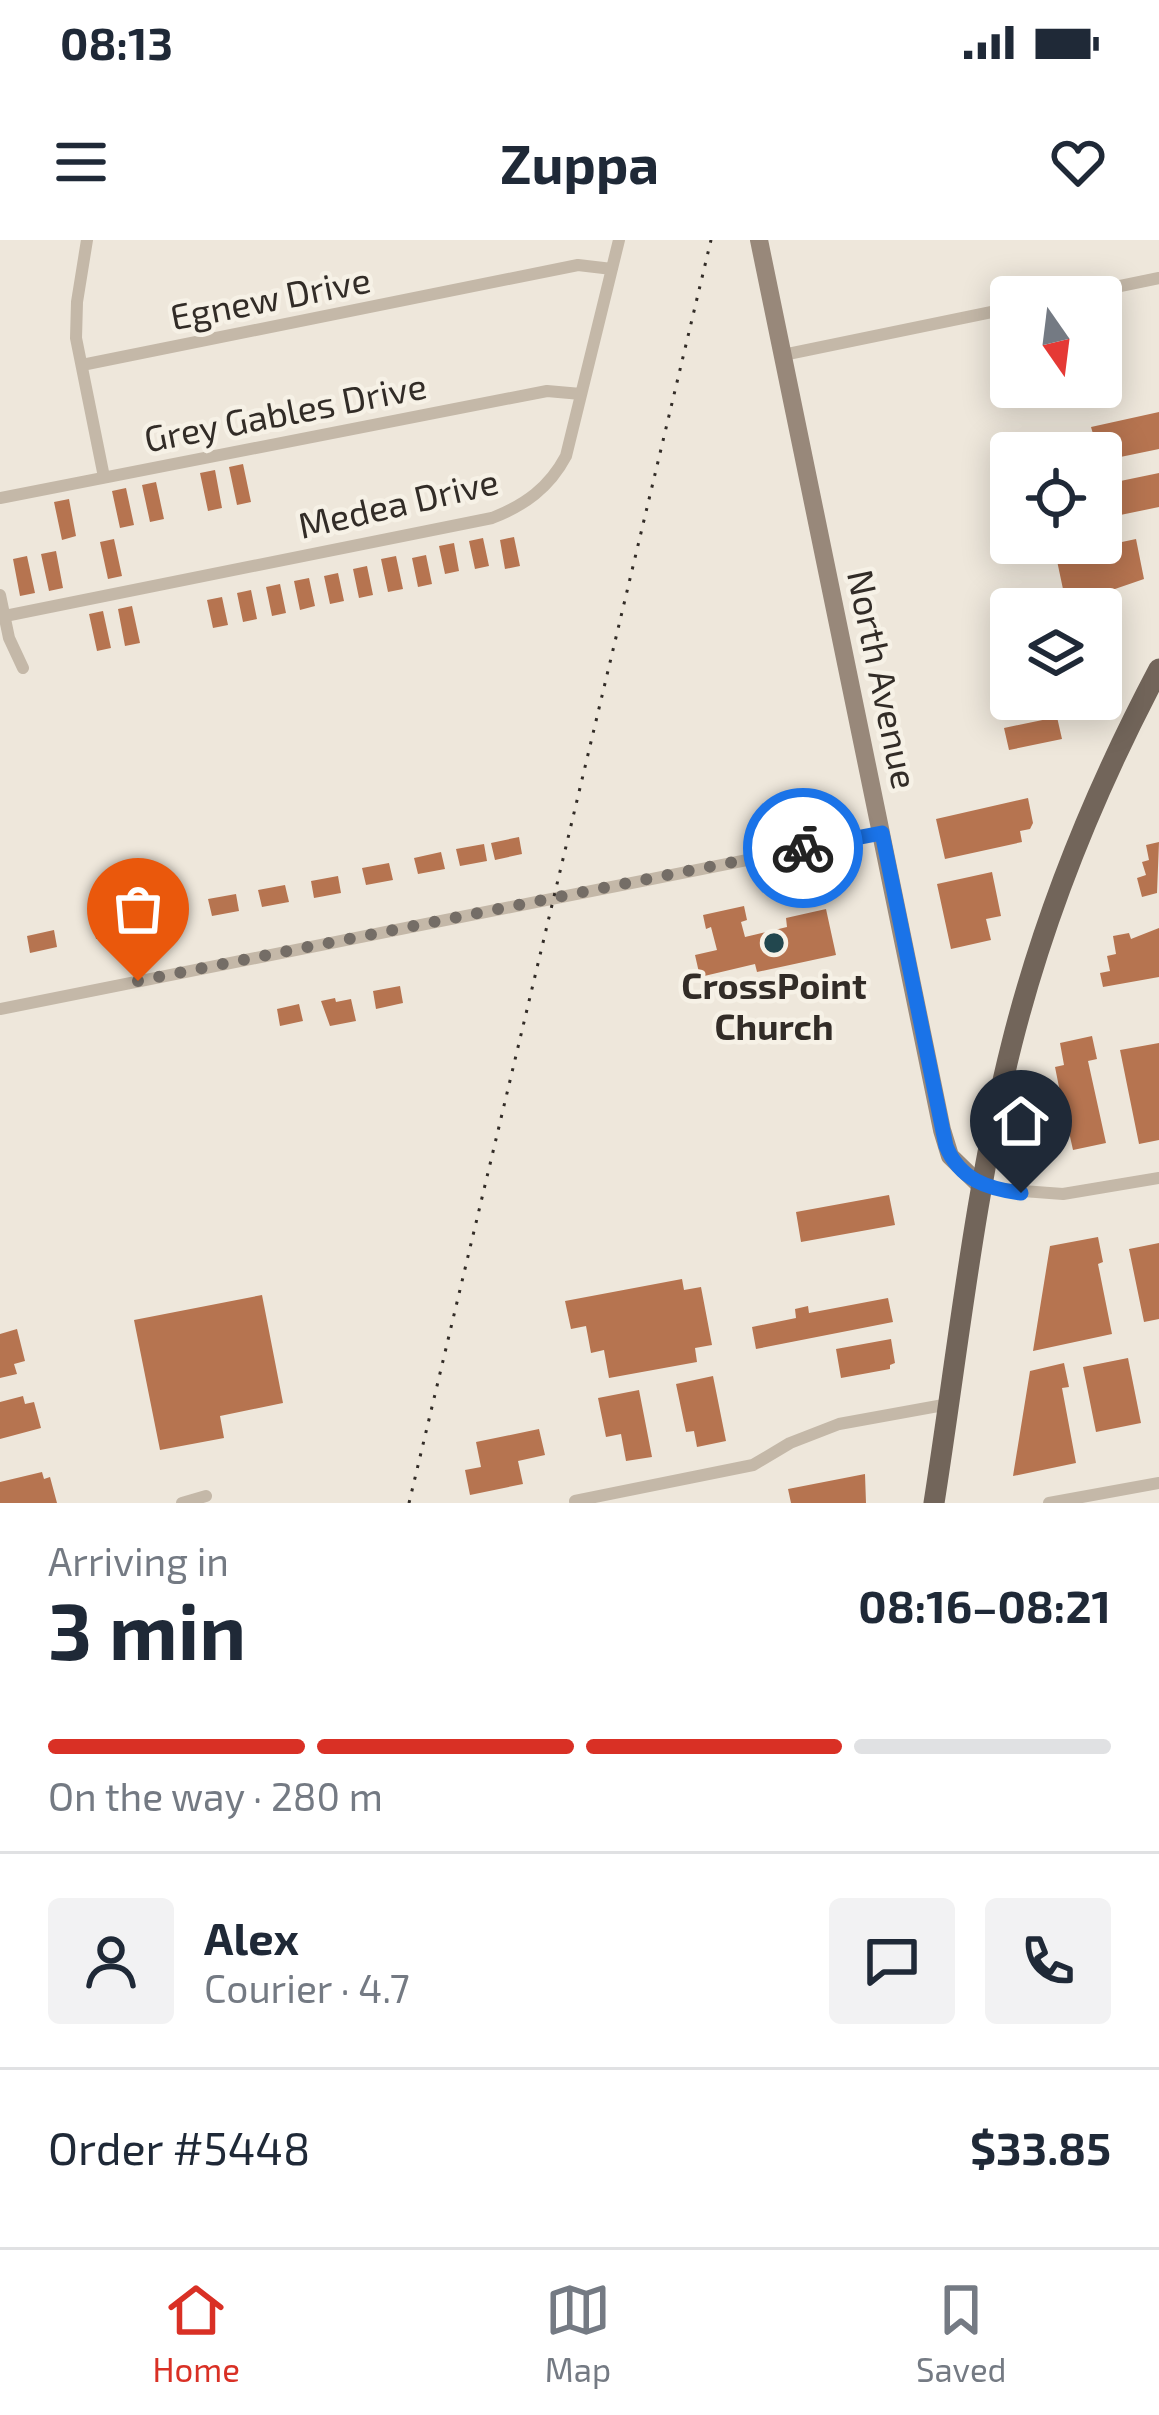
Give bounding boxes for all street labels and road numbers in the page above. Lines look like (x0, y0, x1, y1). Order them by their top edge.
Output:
street label: Egnew Drive (166, 257, 374, 337)
street label: Grey Gables Drive (140, 363, 430, 459)
street label: Medea Drive (294, 458, 502, 546)
street label: North Avenue (840, 566, 928, 792)

